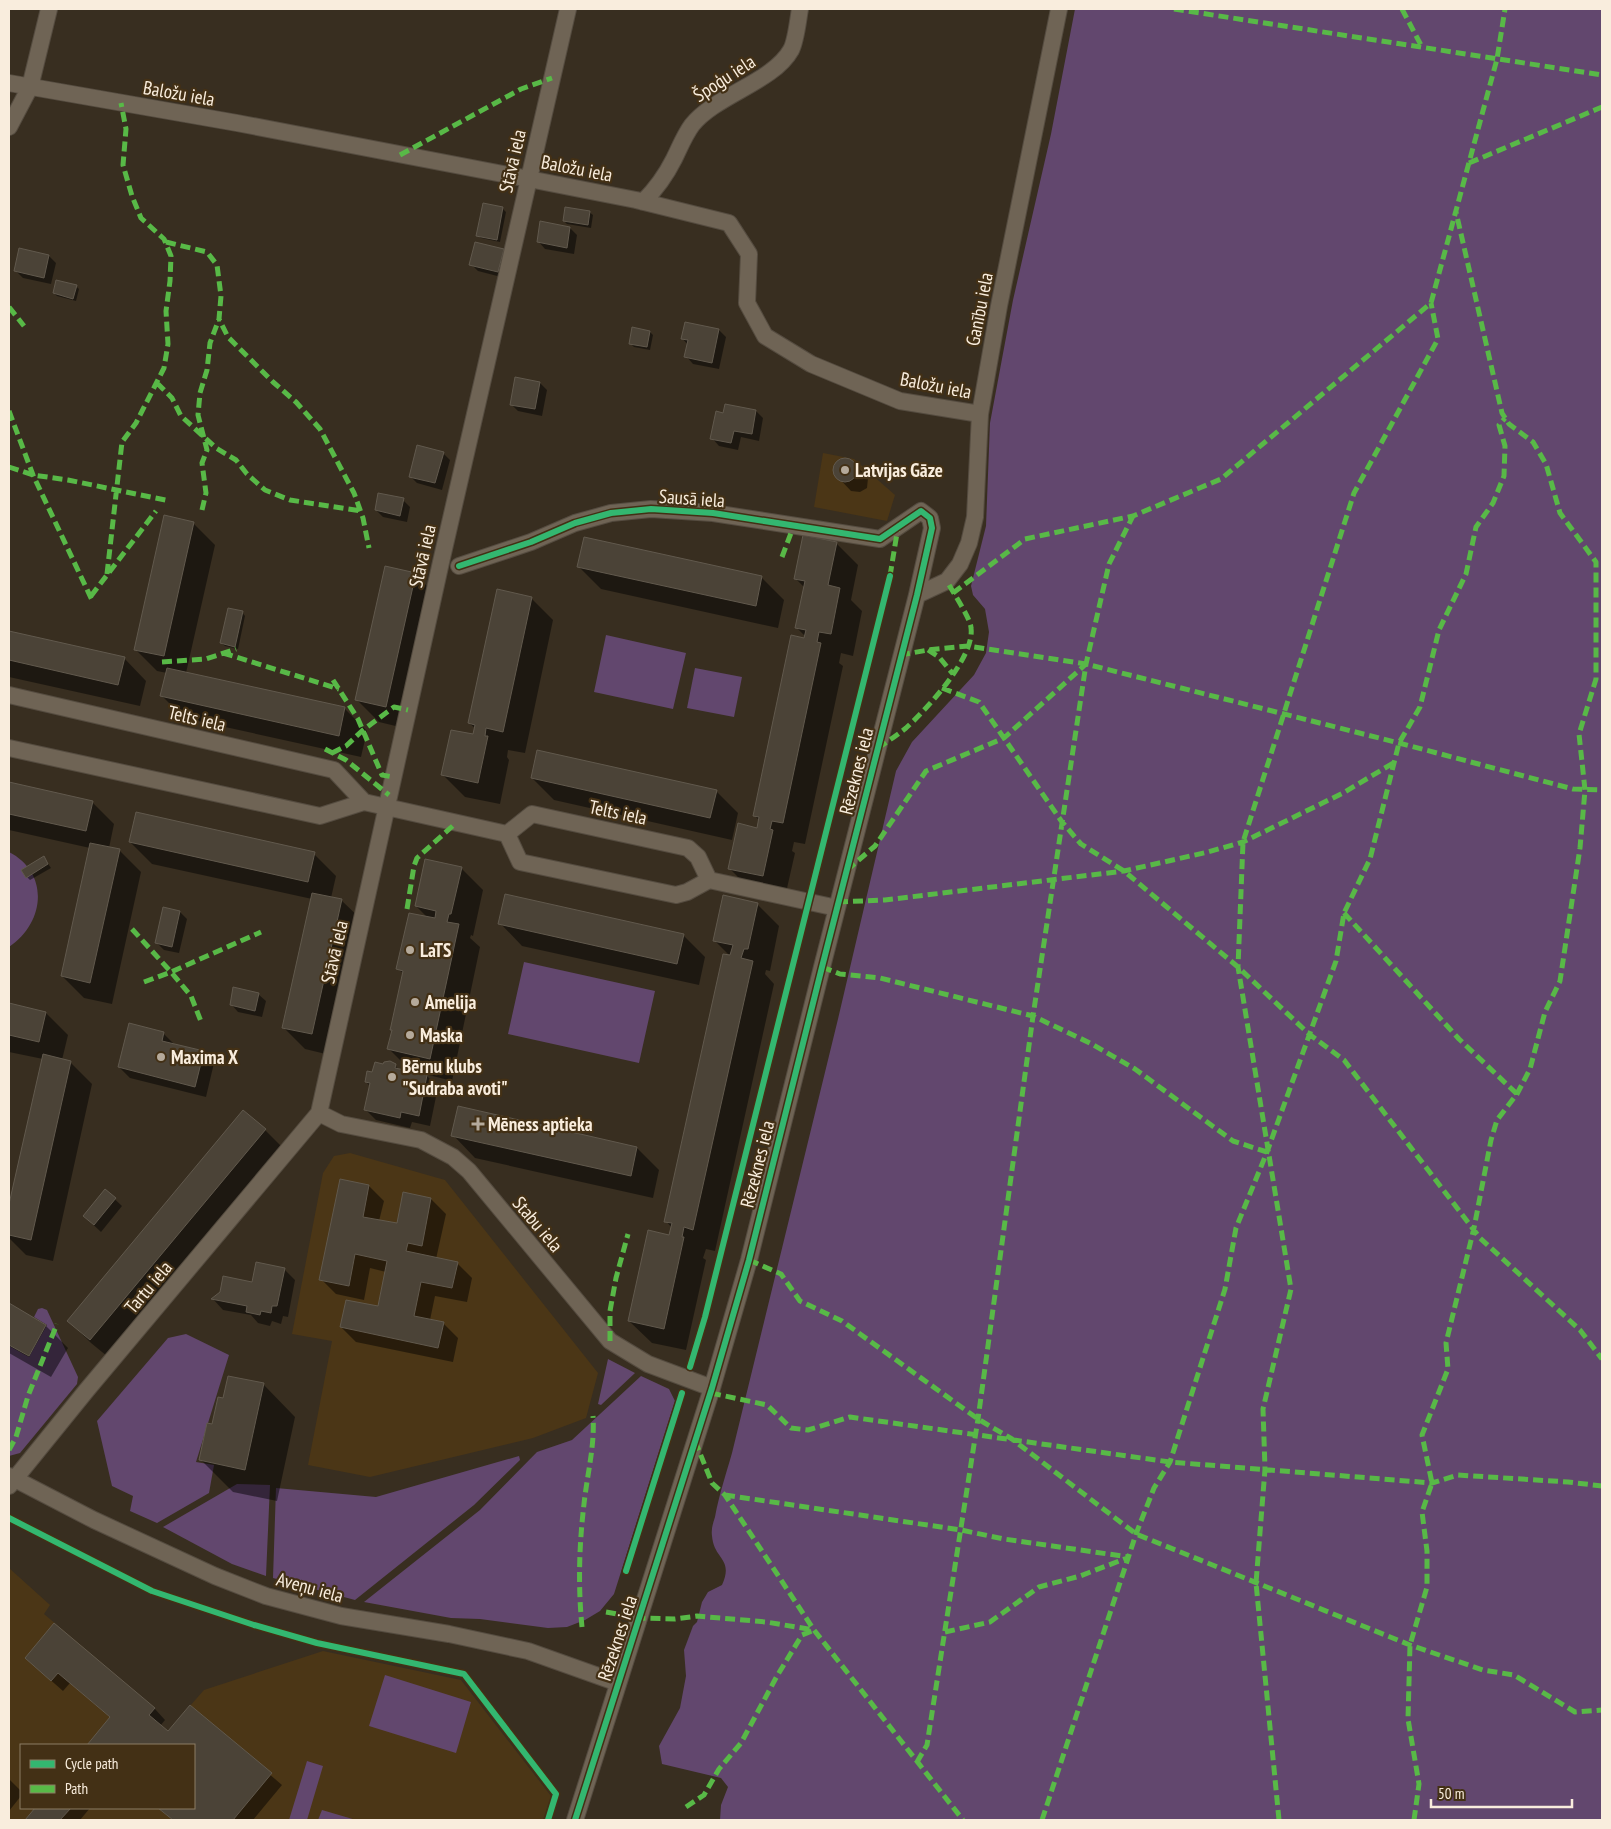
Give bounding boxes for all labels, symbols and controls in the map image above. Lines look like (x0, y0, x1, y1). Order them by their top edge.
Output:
street label: Špoģu iela (688, 49, 760, 107)
street label: Baložu iela (141, 75, 217, 111)
street label: Stāvā iela (493, 127, 531, 195)
street label: Baložu iela (539, 149, 615, 187)
street label: Ganību iela (960, 270, 998, 348)
street label: Baložu iela (898, 366, 974, 404)
place label: Latvijas Gāze (855, 458, 943, 482)
marker: Latvijas Gāze (839, 464, 851, 476)
street label: Sausā iela (658, 484, 726, 512)
street label: Stāvā iela (403, 522, 441, 590)
street label: Telts iela (166, 700, 228, 736)
street label: Rēzeknes iela (834, 725, 878, 817)
street label: Telts iela (587, 794, 649, 830)
street label: Stāvā iela (315, 918, 353, 986)
place label: LaTS (420, 938, 451, 962)
marker: LaTS (404, 944, 416, 956)
place label: Amelija (424, 990, 476, 1014)
marker: Amelija (409, 996, 421, 1008)
place label: Maska (420, 1023, 463, 1047)
marker: Maska (404, 1029, 416, 1041)
place label: Maxima X (171, 1045, 238, 1069)
marker: Maxima X (155, 1051, 167, 1063)
place label: Bērnu klubs "Sudraba avoti" (402, 1054, 508, 1100)
marker: Bērnu klubs "Sudraba avoti" (386, 1071, 398, 1083)
place label: Mēness aptieka (488, 1112, 593, 1136)
marker: Mēness aptieka (472, 1118, 484, 1130)
street label: Rēzeknes iela (735, 1118, 779, 1210)
street label: Stabu iela (508, 1191, 568, 1257)
street label: Tartu iela (119, 1256, 177, 1318)
street label: Aveņu iela (274, 1567, 346, 1607)
street label: Rēzeknes iela (592, 1592, 642, 1684)
legend (20, 1744, 195, 1809)
text: Cycle path (65, 1754, 118, 1773)
scale bar (1431, 1776, 1572, 1808)
text: Path (65, 1779, 88, 1798)
text: 50 m (1438, 1784, 1464, 1803)

